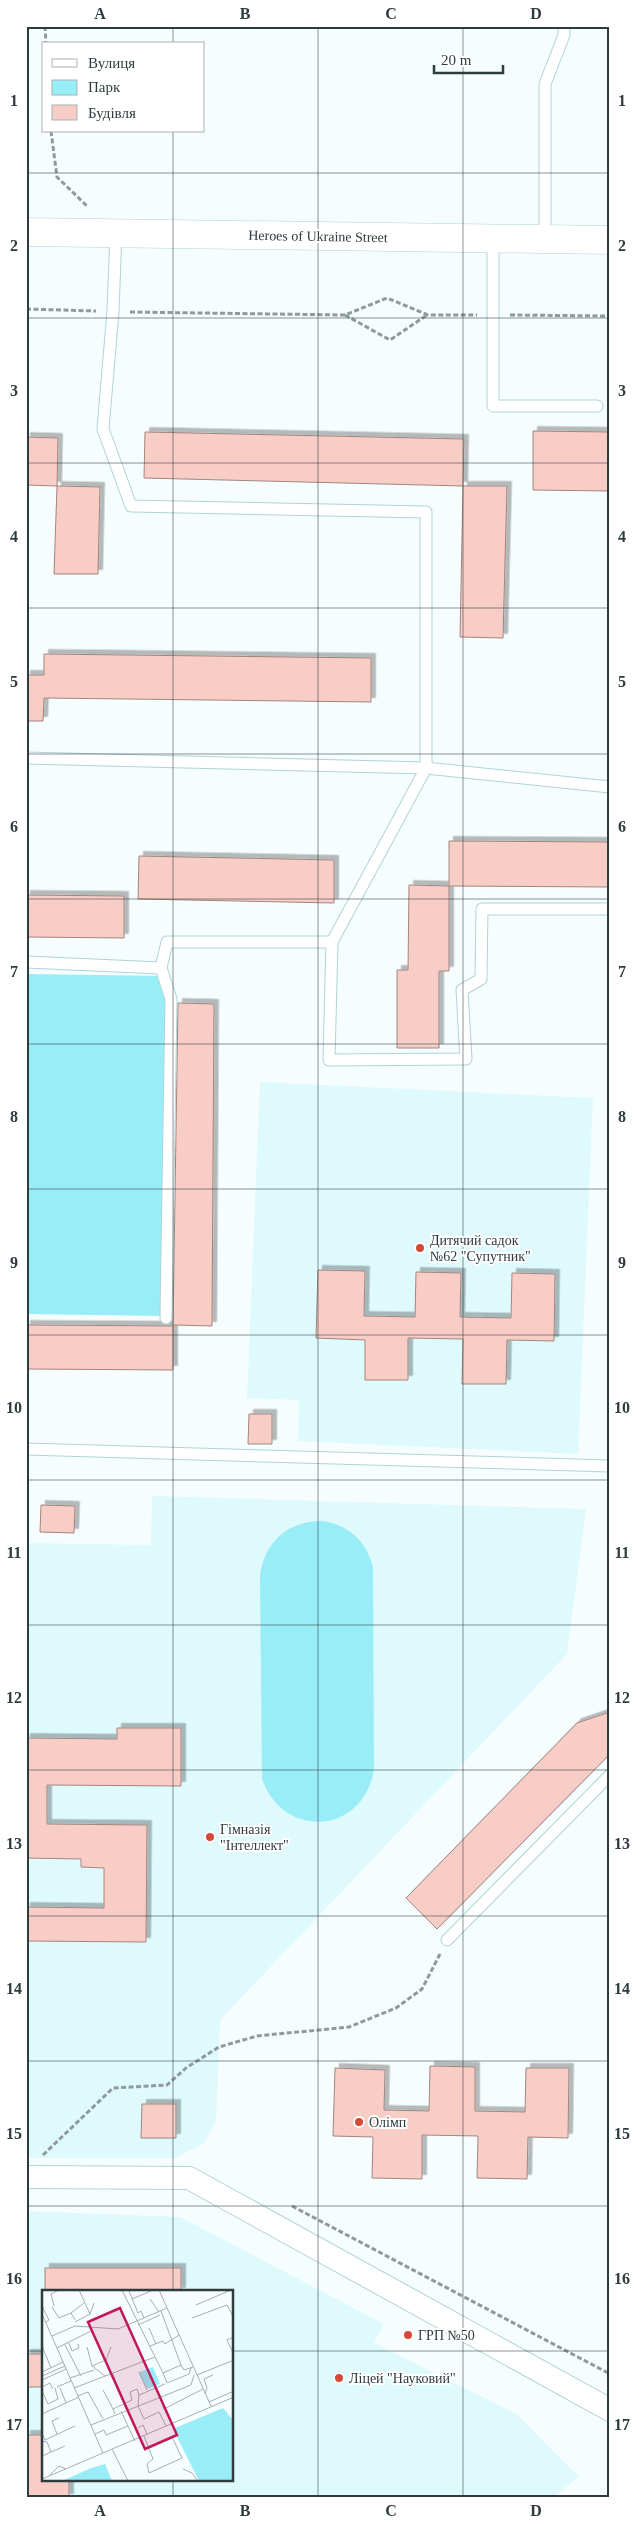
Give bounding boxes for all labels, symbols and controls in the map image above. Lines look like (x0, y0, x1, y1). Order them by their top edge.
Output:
text: A (94, 5, 106, 22)
text: B (240, 5, 251, 22)
text: C (385, 5, 397, 22)
text: D (530, 5, 542, 22)
legend (42, 42, 205, 132)
scale bar (434, 42, 502, 74)
text: 20 m (441, 52, 472, 68)
text: Вулиця (88, 55, 135, 71)
text: Парк (88, 79, 121, 95)
text: 1 (10, 92, 18, 109)
text: 1 (618, 92, 626, 109)
text: Будівля (88, 105, 136, 121)
street label: Heroes of Ukraine Street (248, 228, 388, 245)
text: 2 (10, 237, 18, 254)
text: 2 (618, 237, 626, 254)
text: 3 (10, 382, 18, 399)
text: 3 (618, 382, 626, 399)
text: 4 (10, 528, 18, 545)
text: 4 (618, 528, 626, 545)
text: 5 (10, 673, 18, 690)
text: 5 (618, 673, 626, 690)
text: 6 (10, 818, 18, 835)
text: 6 (618, 818, 626, 835)
text: 7 (10, 963, 18, 980)
text: 7 (618, 963, 626, 980)
text: 8 (10, 1108, 18, 1125)
text: 8 (618, 1108, 626, 1125)
place label: Дитячий садок №62 "Супутник" (430, 1233, 531, 1264)
marker: Дитячий садок №62 "Супутник" (414, 1242, 426, 1254)
text: 9 (10, 1254, 18, 1271)
text: 9 (618, 1254, 626, 1271)
text: 10 (6, 1399, 22, 1416)
text: 10 (614, 1399, 630, 1416)
text: 11 (6, 1544, 22, 1561)
text: 11 (614, 1544, 630, 1561)
text: 12 (6, 1689, 22, 1706)
text: 12 (614, 1689, 630, 1706)
place label: Гімназія "Інтеллект" (220, 1822, 289, 1853)
marker: Гімназія "Інтеллект" (204, 1831, 216, 1843)
text: 13 (6, 1835, 22, 1852)
text: 13 (614, 1835, 630, 1852)
text: 14 (6, 1980, 22, 1997)
text: 14 (614, 1980, 630, 1997)
place label: Олімп (369, 2115, 407, 2130)
marker: Олімп (353, 2116, 365, 2128)
text: 15 (6, 2125, 22, 2142)
text: 15 (614, 2125, 630, 2142)
text: 16 (6, 2270, 22, 2287)
text: 16 (614, 2270, 630, 2287)
inset map (42, 2290, 234, 2482)
place label: ГРП №50 (418, 2328, 475, 2343)
marker: ГРП №50 (402, 2329, 414, 2341)
place label: Ліцей "Науковий" (349, 2371, 456, 2386)
marker: Ліцей "Науковий" (333, 2372, 345, 2384)
text: 17 (6, 2416, 22, 2433)
text: 17 (614, 2416, 630, 2433)
text: A (94, 2502, 106, 2519)
text: B (240, 2502, 251, 2519)
text: C (385, 2502, 397, 2519)
text: D (530, 2502, 542, 2519)

